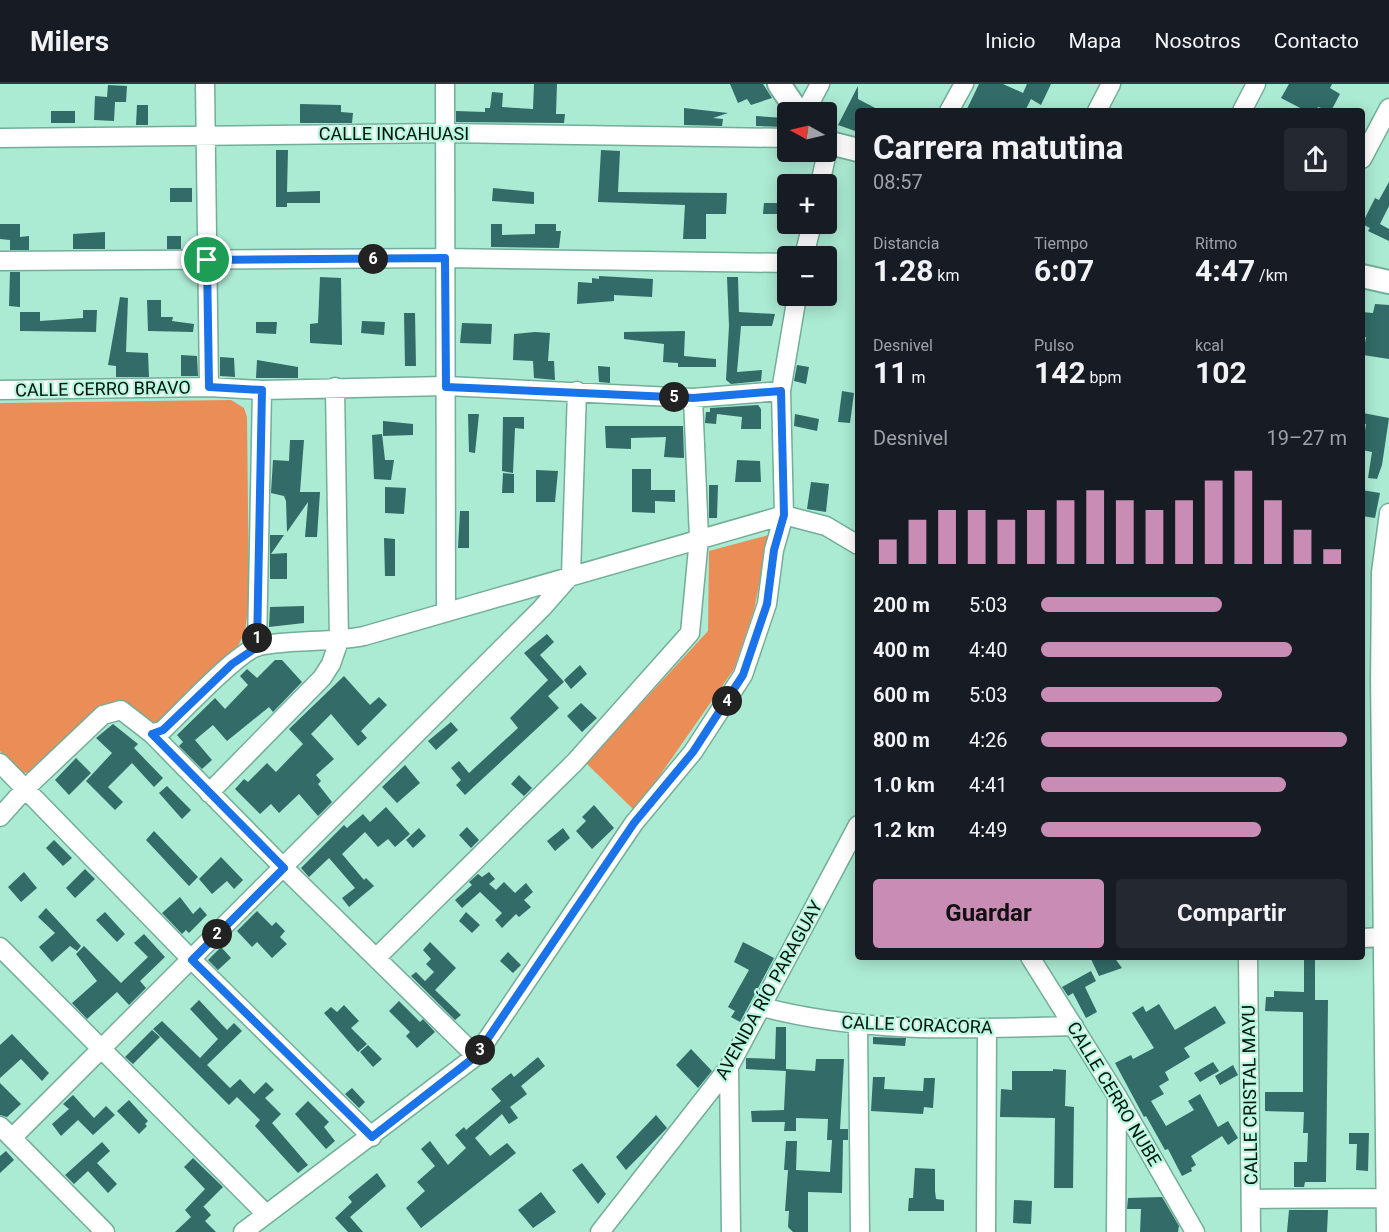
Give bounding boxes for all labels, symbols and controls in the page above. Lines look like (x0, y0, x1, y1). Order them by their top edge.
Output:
text: Milers (30, 25, 109, 58)
text: Inicio (985, 29, 1035, 53)
text: Mapa (1068, 29, 1121, 53)
text: Nosotros (1154, 29, 1241, 53)
text: Contacto (1274, 29, 1359, 53)
north arrow (777, 102, 837, 162)
map controls (777, 102, 837, 306)
street label: CALLE INCAHUASI (319, 123, 469, 144)
text: Carrera matutina (873, 128, 1123, 167)
button: share (1284, 128, 1347, 191)
text: 08:57 (873, 170, 923, 194)
button: + (777, 174, 837, 234)
pin (181, 234, 232, 285)
text: Distancia (873, 234, 939, 253)
text: Tiempo (1034, 234, 1088, 253)
text: Ritmo (1195, 234, 1237, 253)
icon: arrive (190, 243, 223, 276)
pin: 6 (358, 244, 388, 274)
button: − (777, 246, 837, 306)
text: 6 (368, 249, 378, 268)
text: 1.28 (873, 253, 933, 288)
text: 6:07 (1034, 253, 1094, 288)
text: 4:47 (1195, 253, 1255, 288)
text: km (933, 266, 959, 285)
text: /km (1255, 266, 1288, 285)
text: Desnivel (873, 336, 933, 355)
text: Pulso (1034, 336, 1074, 355)
text: kcal (1195, 336, 1224, 355)
text: 11 (873, 355, 907, 390)
text: 142 (1034, 355, 1086, 390)
text: 102 (1195, 355, 1247, 390)
text: m (907, 368, 925, 387)
text: bpm (1086, 368, 1122, 387)
street label: CALLE CERRO BRAVO (15, 376, 191, 401)
pin: 5 (659, 382, 689, 412)
text: 5 (669, 387, 679, 406)
text: Desnivel (873, 426, 948, 450)
text: 19–27 m (1266, 426, 1347, 450)
text: 200 m (873, 593, 930, 617)
text: 5:03 (969, 593, 1008, 617)
pin: 1 (242, 623, 272, 653)
text: 1 (252, 628, 262, 647)
text: 400 m (873, 638, 930, 662)
text: 4:40 (969, 638, 1008, 662)
text: 600 m (873, 683, 930, 707)
text: 5:03 (969, 683, 1008, 707)
pin: 4 (712, 686, 742, 716)
text: 4 (722, 691, 732, 710)
text: 800 m (873, 728, 930, 752)
text: 4:26 (969, 728, 1008, 752)
text: 1.0 km (873, 773, 935, 797)
text: 4:41 (969, 773, 1008, 797)
text: 1.2 km (873, 818, 935, 842)
text: 4:49 (969, 818, 1008, 842)
button: Guardar (873, 879, 1104, 948)
button: Compartir (1116, 879, 1347, 948)
street label: AVENIDA RÍO PARAGUAY (711, 897, 827, 1083)
pin: 2 (202, 919, 232, 949)
text: 2 (212, 924, 222, 943)
street label: CALLE CRISTAL MAYU (1237, 1005, 1262, 1185)
street label: CALLE CORACORA (841, 1011, 993, 1038)
street label: CALLE CERRO NUBE (1063, 1018, 1166, 1170)
pin: 3 (465, 1035, 495, 1065)
text: 3 (475, 1040, 485, 1059)

